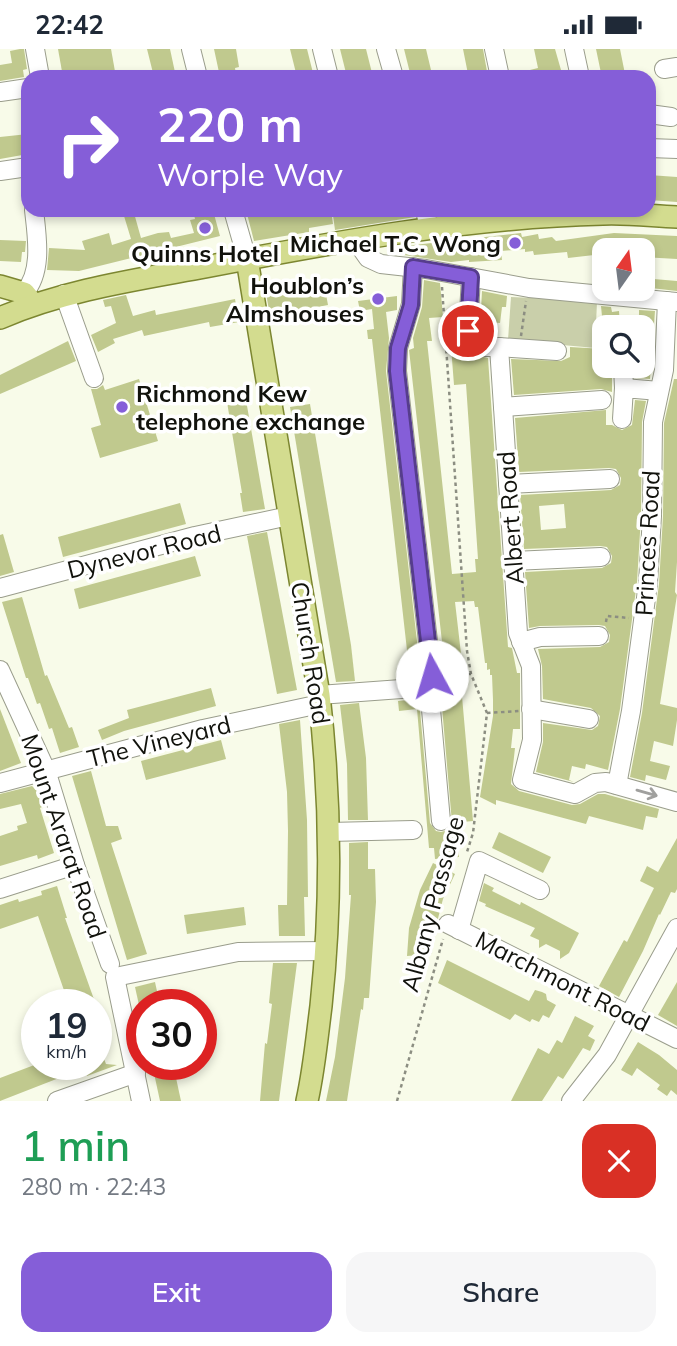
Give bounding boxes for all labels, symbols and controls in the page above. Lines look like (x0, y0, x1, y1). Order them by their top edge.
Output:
text: 22:42 (35, 8, 104, 41)
text: 220 m (157, 93, 303, 154)
icon: right (42, 98, 133, 189)
text: Worple Way (157, 154, 343, 194)
marker: Quinns Hotel (197, 220, 213, 236)
place label: Michael T.C. Wong (290, 228, 501, 258)
marker: Michael T.C. Wong (507, 235, 523, 251)
place label: Quinns Hotel (131, 238, 279, 268)
north arrow (592, 238, 654, 301)
map controls (592, 238, 655, 378)
place label: Houblon’s Almshouses (226, 270, 364, 328)
marker: Houblon’s Almshouses (370, 291, 386, 307)
pin (438, 301, 498, 361)
icon: arrive (449, 312, 487, 350)
button: search (592, 315, 655, 378)
place label: Richmond Kew telephone exchange (136, 378, 365, 436)
marker: Richmond Kew telephone exchange (114, 399, 130, 415)
street label: Albert Road (490, 450, 530, 586)
street label: Princes Road (628, 470, 666, 616)
street label: Dynevor Road (64, 517, 224, 585)
street label: Church Road (285, 580, 337, 726)
position arrow (395, 639, 469, 713)
street label: The Vineyard (84, 709, 234, 773)
street label: Mount Ararat Road (15, 730, 113, 942)
one-way arrow (636, 788, 658, 801)
street label: Albany Passage (394, 813, 470, 995)
street label: Marchmont Road (471, 924, 655, 1038)
speed limit sign: 30 (126, 989, 217, 1080)
text: 19 (45, 1003, 88, 1047)
text: km/h (46, 1040, 87, 1063)
text: 1 min (21, 1119, 130, 1172)
button: close (582, 1124, 656, 1198)
text: 280 m · 22:43 (21, 1172, 166, 1201)
button: Exit (21, 1252, 332, 1332)
button: Share (346, 1252, 656, 1332)

